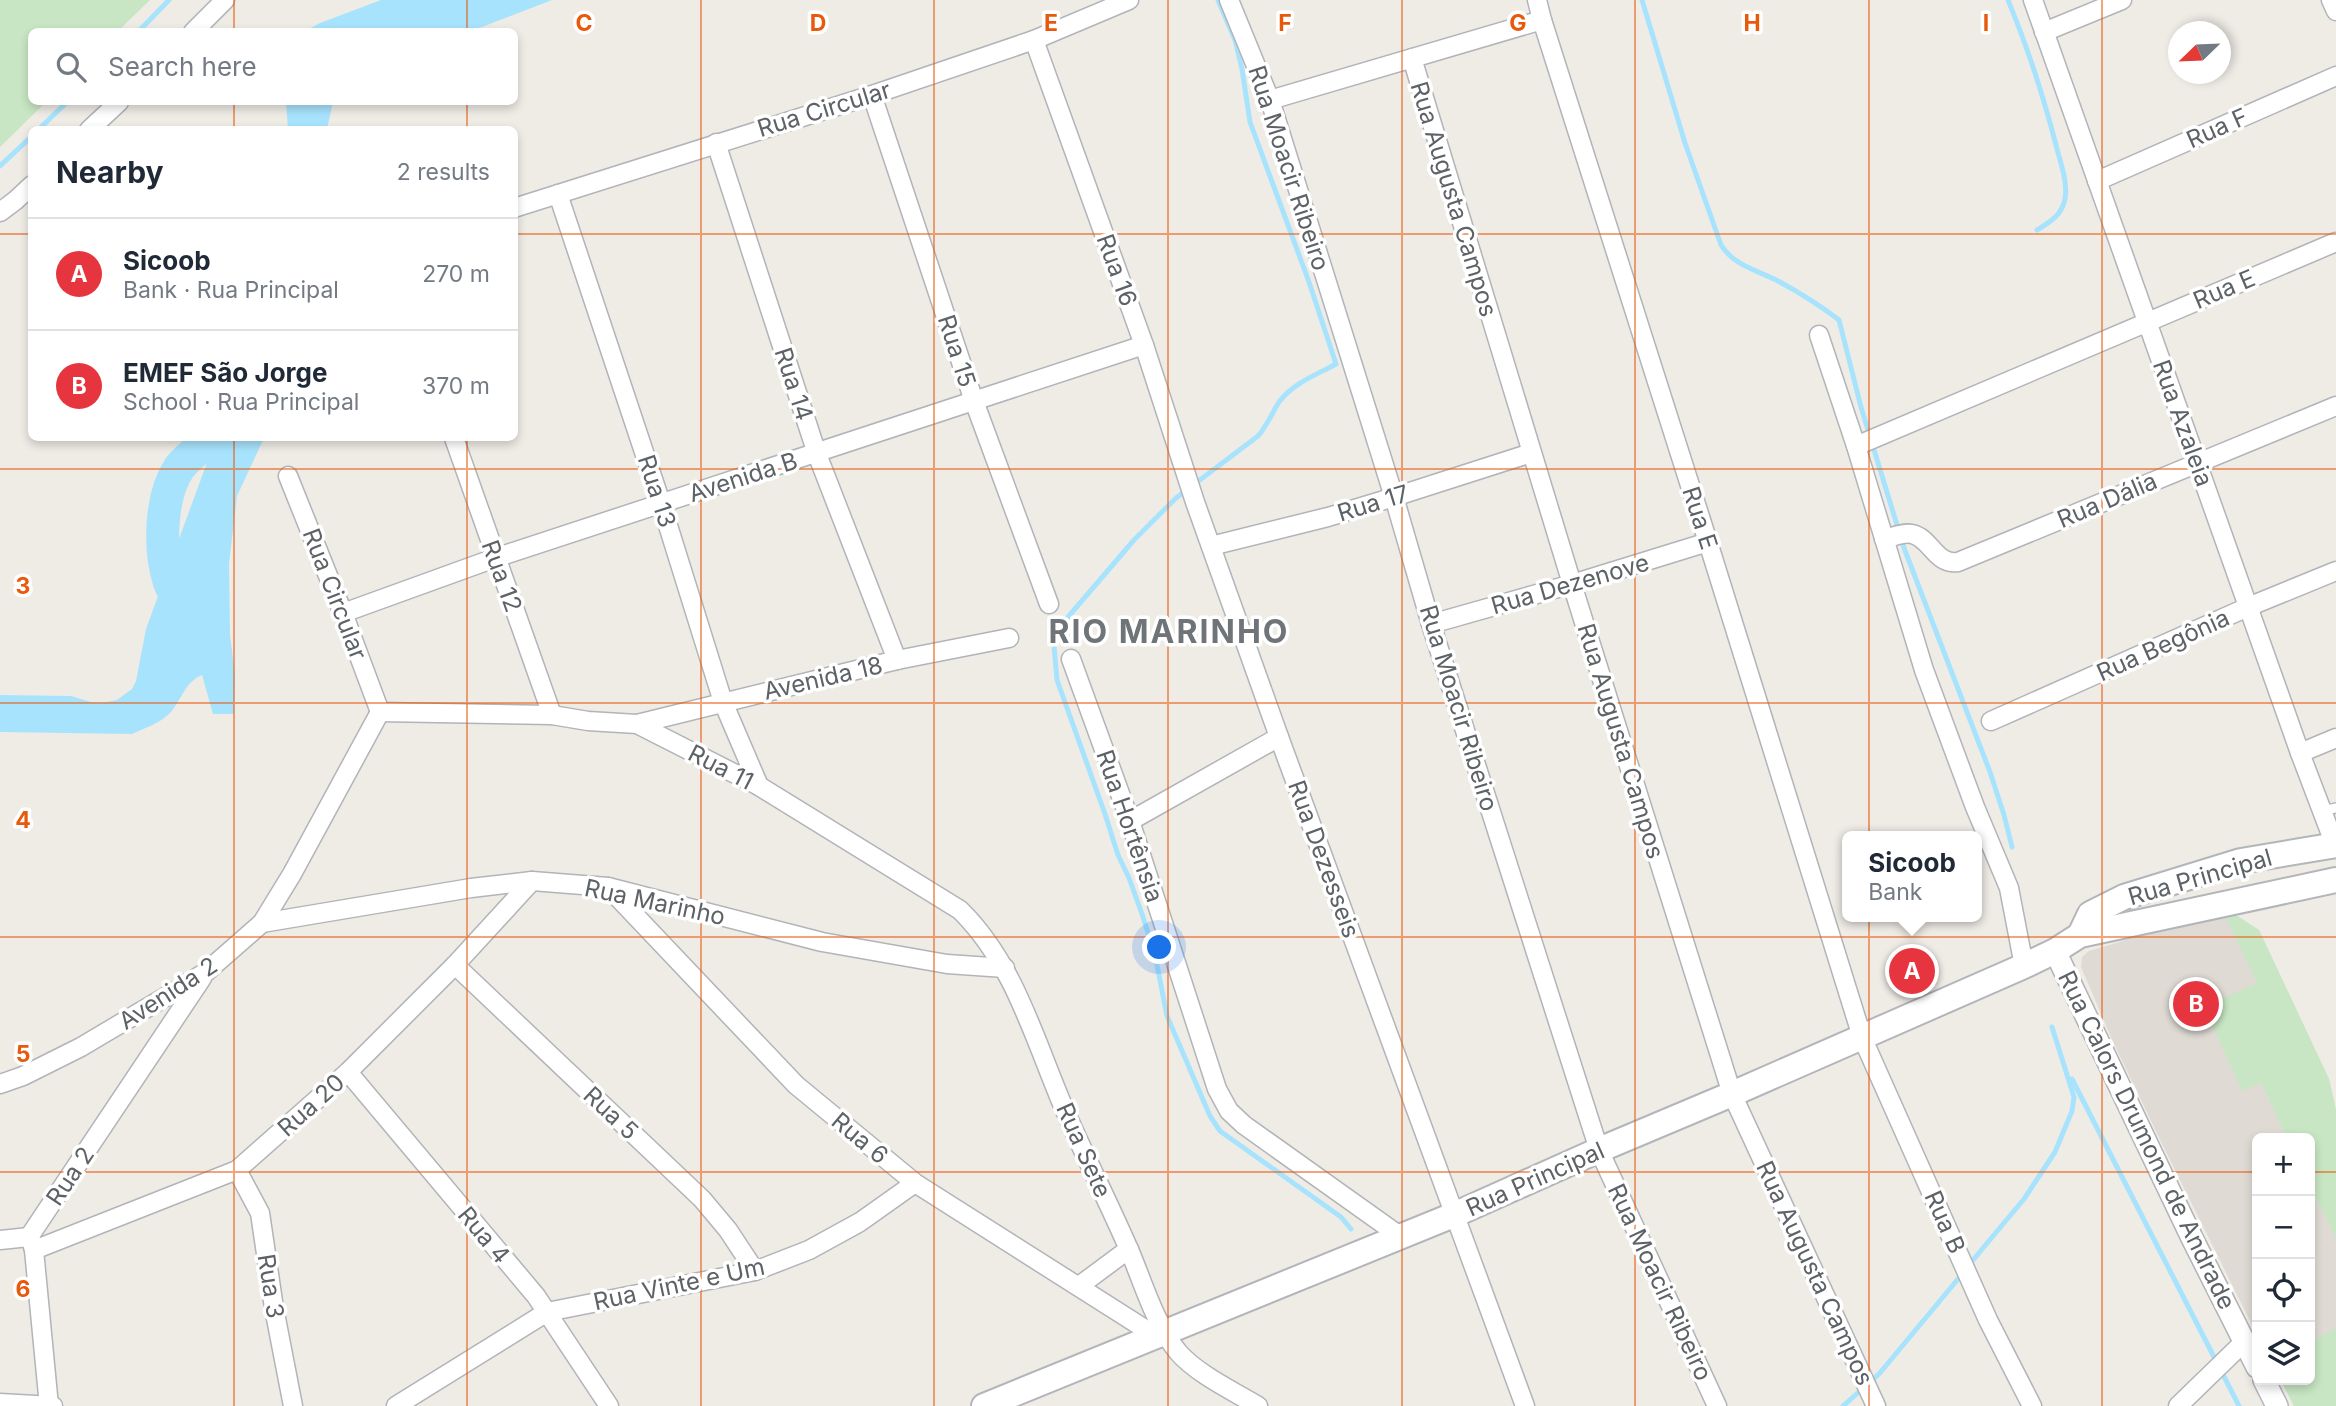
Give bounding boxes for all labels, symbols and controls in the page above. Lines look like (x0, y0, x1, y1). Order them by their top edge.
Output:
text: C (575, 9, 593, 37)
text: D (810, 9, 826, 37)
text: E (1044, 9, 1058, 37)
text: F (1278, 9, 1292, 37)
text: G (1509, 9, 1527, 37)
text: H (1743, 9, 1761, 37)
text: I (1983, 9, 1989, 37)
north arrow (2168, 21, 2231, 84)
search box (28, 28, 518, 105)
icon: search (52, 48, 90, 86)
text: Search here (108, 51, 257, 82)
street label: Rua Moacir Ribeiro (1242, 62, 1336, 274)
street label: Rua Circular (754, 75, 894, 143)
street label: Rua Augusta Campos (1404, 78, 1504, 320)
street label: Rua F (2182, 102, 2252, 154)
text: Nearby (56, 154, 164, 190)
text: 2 results (397, 158, 490, 186)
street label: Rua 16 (1091, 230, 1143, 310)
text: Sicoob (123, 245, 211, 276)
text: A (70, 260, 88, 288)
text: 270 m (422, 260, 490, 288)
street label: Rua E (2189, 263, 2259, 315)
text: Bank · Rua Principal (123, 276, 339, 304)
street label: Rua 15 (932, 311, 982, 391)
street label: Rua 14 (769, 344, 819, 424)
street label: Rua Azaleia (2147, 356, 2219, 490)
text: EMEF São Jorge (123, 357, 327, 388)
text: B (71, 372, 87, 400)
text: 370 m (422, 372, 490, 400)
text: School · Rua Principal (123, 388, 359, 416)
street label: Avenida B (685, 446, 801, 508)
street label: Rua 13 (632, 451, 682, 531)
street label: Rua Dália (2053, 466, 2161, 534)
street label: Rua 17 (1334, 478, 1412, 528)
street label: Rua E (1676, 483, 1724, 553)
street label: Rua Circular (297, 524, 373, 664)
street label: Rua 12 (476, 536, 528, 616)
street label: Rua Dezenove (1488, 548, 1652, 620)
text: 3 (16, 572, 30, 600)
street label: Rua Moacir Ribeiro (1414, 602, 1504, 814)
street label: Rua Begônia (2092, 603, 2234, 687)
district label: RIO MARINHO (1049, 612, 1289, 651)
street label: Rua Augusta Campos (1571, 620, 1671, 862)
street label: Avenida 18 (761, 650, 885, 706)
street label: Rua 11 (684, 738, 758, 796)
street label: Rua Hortênsia (1090, 746, 1170, 906)
street label: Rua Dezesseis (1282, 776, 1366, 942)
text: 4 (15, 806, 31, 834)
popup (1842, 831, 1982, 922)
street label: Rua Principal (2125, 843, 2275, 911)
text: Sicoob (1868, 847, 1956, 878)
street label: Rua Marinho (582, 873, 728, 931)
text: Bank (1868, 878, 1922, 906)
your location (1142, 930, 1176, 964)
pin: A (1889, 945, 1935, 997)
street label: Avenida 2 (113, 950, 223, 1036)
street label: Rua Calors Drumond de Andrade (2052, 966, 2242, 1314)
pin: B (2173, 978, 2219, 1030)
text: 5 (16, 1040, 30, 1068)
street label: Rua 20 (272, 1068, 350, 1142)
street label: Rua 5 (578, 1080, 644, 1146)
street label: Rua Sete (1050, 1098, 1118, 1202)
street label: Rua 6 (826, 1106, 894, 1170)
map controls (2252, 1133, 2315, 1385)
button: + (2252, 1133, 2315, 1196)
street label: Rua Principal (1461, 1136, 1609, 1222)
street label: Rua 2 (40, 1141, 100, 1211)
street label: Rua Augusta Campos (1750, 1156, 1880, 1390)
street label: Rua Moacir Ribeiro (1602, 1179, 1718, 1385)
street label: Rua B (1918, 1186, 1972, 1258)
button: − (2252, 1196, 2315, 1259)
street label: Rua 4 (452, 1201, 516, 1269)
street label: Rua 3 (252, 1252, 290, 1320)
street label: Rua Vinte e Um (591, 1252, 767, 1316)
button: locate (2252, 1259, 2315, 1322)
text: 6 (16, 1275, 30, 1303)
button: layers (2252, 1322, 2315, 1385)

